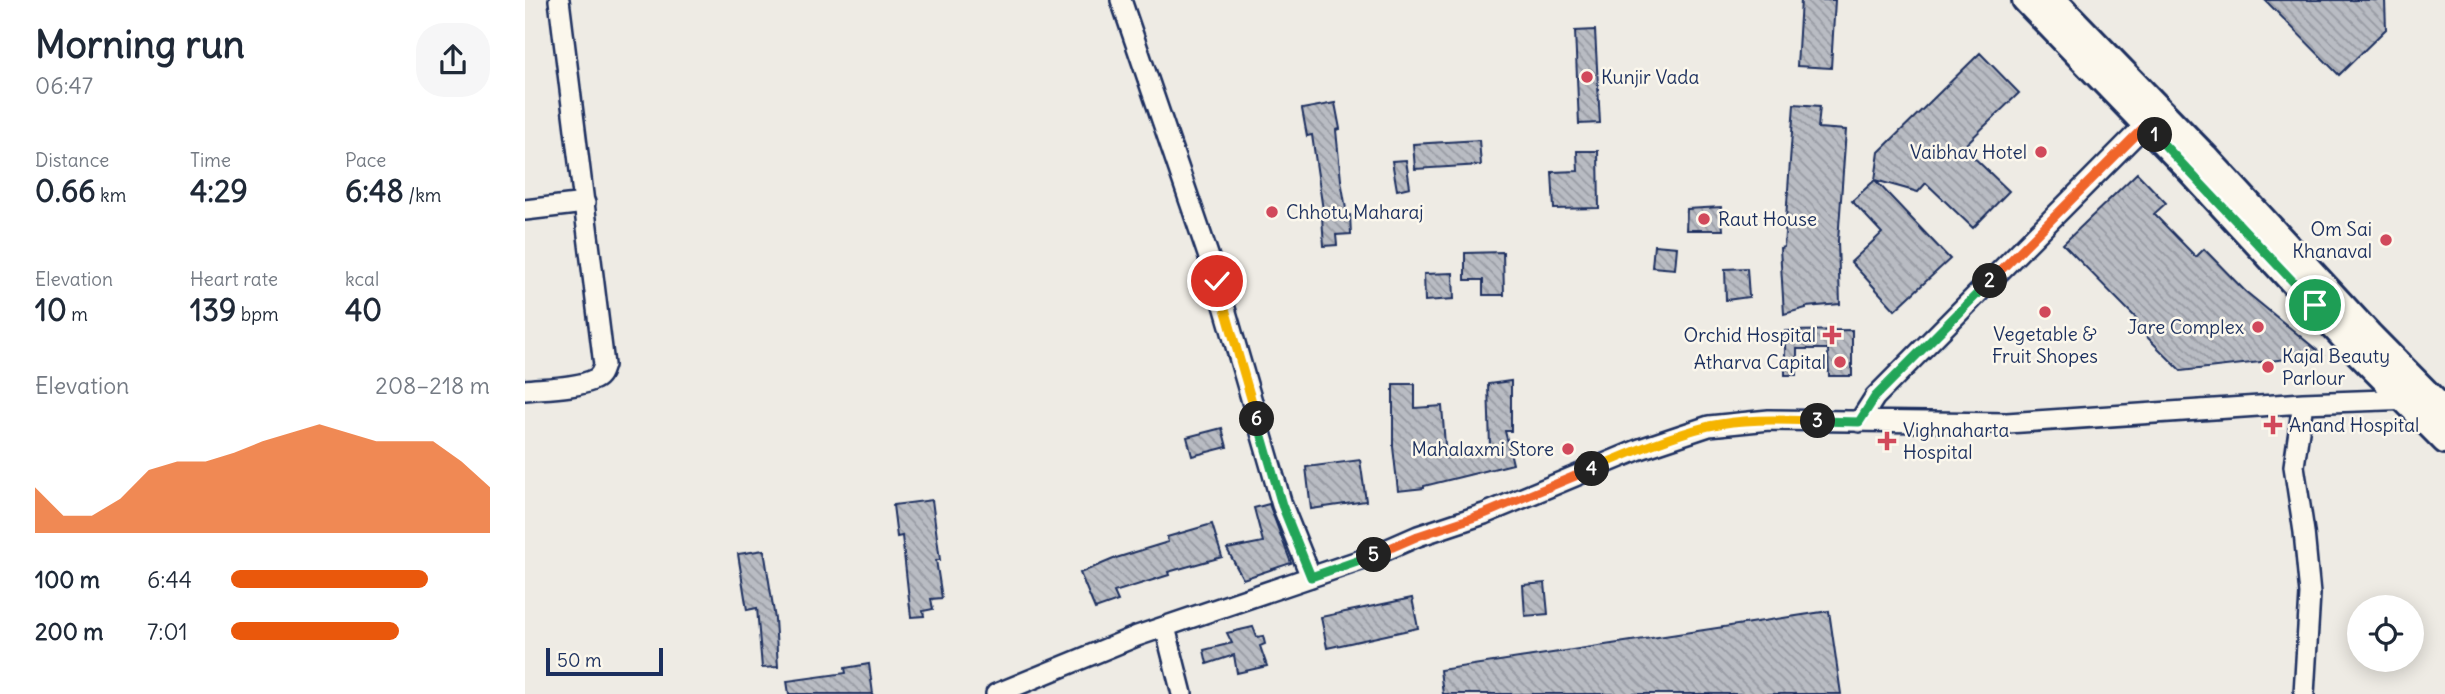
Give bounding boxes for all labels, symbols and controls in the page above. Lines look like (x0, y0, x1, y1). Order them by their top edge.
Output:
text: Morning run (35, 21, 245, 68)
button: share (416, 23, 490, 97)
place label: Kunjir Vada (1601, 65, 1699, 89)
marker: Kunjir Vada (1579, 69, 1595, 85)
text: 06:47 (35, 71, 93, 100)
pin: 1 (2137, 118, 2173, 152)
text: 1 (2151, 122, 2158, 146)
place label: Vaibhav Hotel (1910, 140, 2027, 164)
marker: Vaibhav Hotel (2033, 144, 2049, 160)
text: Distance (35, 148, 109, 172)
text: Time (190, 148, 231, 172)
text: Pace (345, 148, 386, 172)
text: 0.66 (35, 172, 96, 210)
text: 4:29 (190, 172, 248, 210)
text: 6:48 (345, 172, 404, 210)
text: km (96, 183, 126, 207)
text: /km (404, 183, 442, 207)
place label: Chhotu Maharaj (1286, 200, 1424, 224)
marker: Chhotu Maharaj (1264, 204, 1280, 220)
place label: Raut House (1718, 207, 1817, 231)
marker: Raut House (1696, 211, 1712, 227)
place label: Om Sai Khanaval (2292, 217, 2372, 263)
marker: Om Sai Khanaval (2378, 232, 2394, 248)
pin (1187, 251, 1247, 311)
icon: check (1198, 262, 1236, 300)
pin: 2 (1973, 264, 2007, 298)
text: Elevation (35, 267, 113, 291)
text: Heart rate (190, 267, 278, 291)
text: kcal (345, 267, 379, 291)
text: 2 (1984, 268, 1995, 292)
pin (2285, 275, 2345, 335)
icon: arrive (2296, 286, 2334, 324)
text: 10 (35, 291, 67, 329)
text: 139 (190, 291, 236, 329)
text: 40 (345, 291, 382, 329)
text: m (67, 302, 88, 326)
text: bpm (236, 302, 279, 326)
marker: Vegetable & Fruit Shopes (2037, 304, 2053, 320)
place label: Jare Complex (2127, 315, 2245, 339)
marker: Jare Complex (2250, 319, 2266, 335)
place label: Vegetable & Fruit Shopes (1992, 322, 2098, 368)
place label: Orchid Hospital (1684, 323, 1816, 347)
marker: Orchid Hospital (1822, 325, 1842, 345)
place label: Kajal Beauty Parlour (2282, 344, 2390, 390)
place label: Atharva Capital (1694, 350, 1826, 374)
marker: Atharva Capital (1832, 354, 1848, 370)
marker: Kajal Beauty Parlour (2260, 359, 2276, 375)
text: Elevation (35, 371, 129, 400)
text: 208–218 m (375, 371, 490, 400)
pin: 6 (1239, 402, 1275, 436)
pin: 3 (1801, 404, 1835, 438)
text: 6 (1251, 406, 1262, 430)
text: 3 (1812, 408, 1823, 432)
place label: Anand Hospital (2289, 413, 2419, 437)
marker: Anand Hospital (2263, 415, 2283, 435)
place label: Vighnaharta Hospital (1903, 418, 2010, 464)
marker: Vighnaharta Hospital (1877, 431, 1897, 451)
place label: Mahalaxmi Store (1411, 437, 1554, 461)
marker: Mahalaxmi Store (1560, 441, 1576, 457)
pin: 4 (1575, 452, 1609, 486)
text: 4 (1586, 456, 1597, 480)
pin: 5 (1357, 538, 1391, 572)
text: 5 (1368, 542, 1379, 566)
text: 100 m (35, 565, 100, 594)
text: 6:44 (147, 565, 192, 594)
map controls (2347, 595, 2424, 672)
button: locate (2347, 595, 2424, 672)
text: 200 m (35, 617, 104, 646)
text: 7:01 (147, 617, 188, 646)
scale bar (546, 645, 663, 677)
text: 50 m (557, 648, 602, 672)

